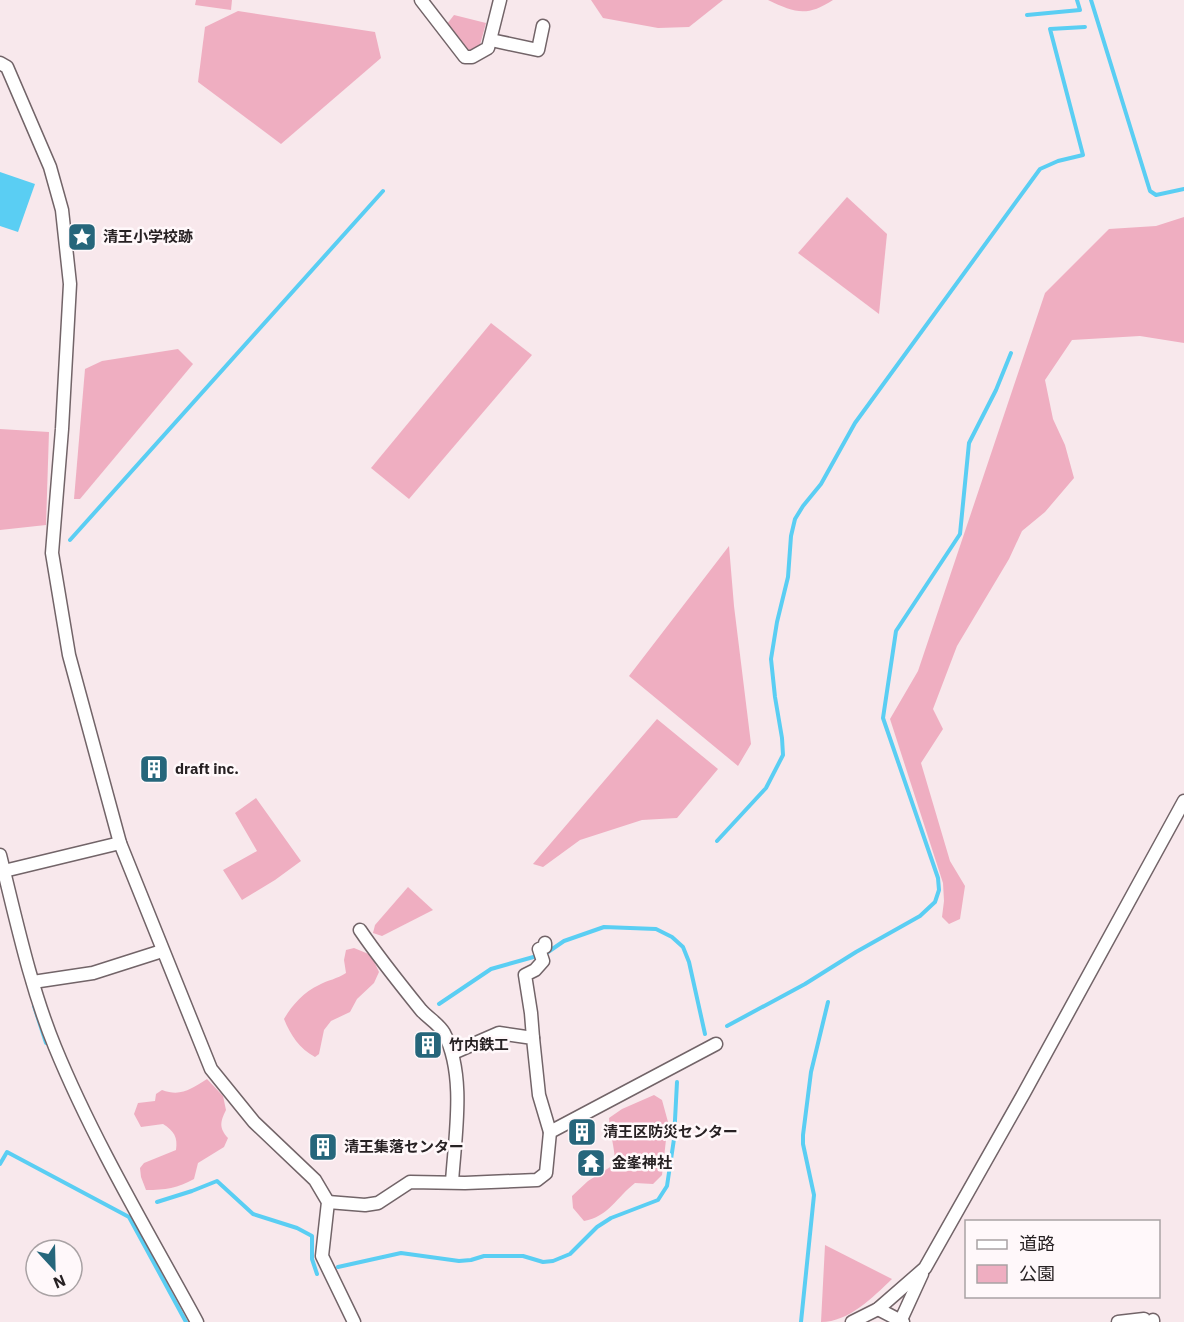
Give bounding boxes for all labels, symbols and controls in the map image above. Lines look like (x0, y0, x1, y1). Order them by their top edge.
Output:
place icon: 清王小学校跡 (66, 221, 98, 253)
place label: 清王小学校跡 (103, 227, 193, 246)
building icon: draft inc. (138, 753, 170, 785)
place label: draft inc. (175, 759, 239, 778)
building icon: 竹内鉄工 (412, 1029, 444, 1061)
place label: 竹内鉄工 (449, 1035, 509, 1054)
building icon: 清王区防災センター (566, 1116, 598, 1148)
place label: 清王区防災センター (603, 1122, 738, 1141)
building icon: 清王集落センター (307, 1131, 339, 1163)
place label: 清王集落センター (344, 1137, 464, 1156)
temple icon: 金峯神社 (575, 1147, 607, 1179)
place label: 金峯神社 (612, 1153, 672, 1172)
legend (965, 1220, 1160, 1298)
text: 道路 (1019, 1232, 1055, 1255)
north arrow (24, 1238, 84, 1298)
text: 公園 (1019, 1262, 1055, 1285)
text: N (50, 1270, 69, 1293)

